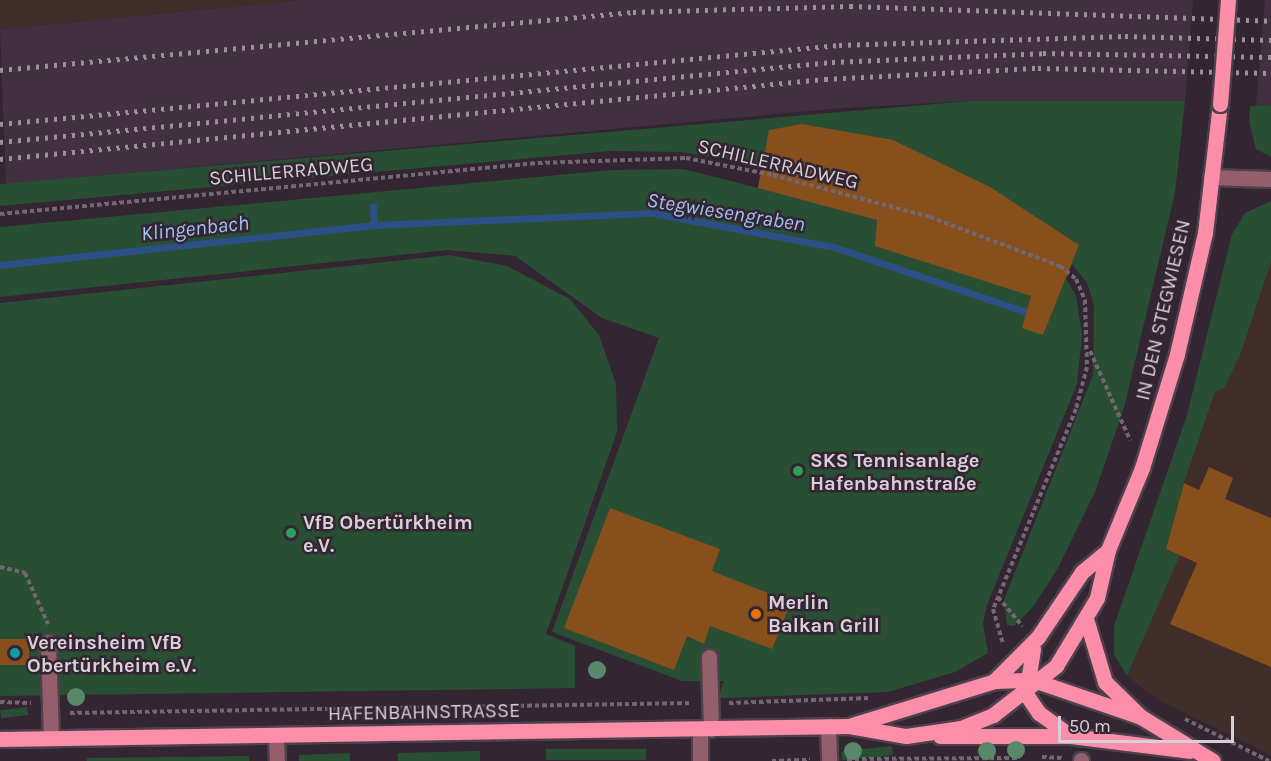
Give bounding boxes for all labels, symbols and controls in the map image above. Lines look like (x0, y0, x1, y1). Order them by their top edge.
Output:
street label: SCHILLERRADWEG (695, 134, 861, 194)
street label: SCHILLERRADWEG (208, 152, 374, 190)
water label: Stegwiesengraben (645, 187, 807, 237)
water label: Klingenbach (140, 210, 250, 246)
street label: IN DEN STEGWIESEN (1131, 217, 1195, 403)
place label: SKS Tennisanlage Hafenbahnstraße (810, 448, 979, 495)
marker: SKS Tennisanlage Hafenbahnstraße (791, 464, 805, 478)
place label: VfB Obertürkheim e.V. (303, 510, 473, 557)
marker: VfB Obertürkheim e.V. (284, 526, 298, 540)
place label: Merlin Balkan Grill (768, 590, 880, 637)
marker: Merlin Balkan Grill (749, 607, 763, 621)
place label: Vereinsheim VfB Obertürkheim e.V. (27, 630, 196, 677)
marker: Vereinsheim VfB Obertürkheim e.V. (8, 646, 22, 660)
street label: HAFENBAHNSTRASSE (328, 698, 520, 726)
scale bar (1061, 704, 1236, 742)
text: 50 m (1069, 715, 1111, 737)

